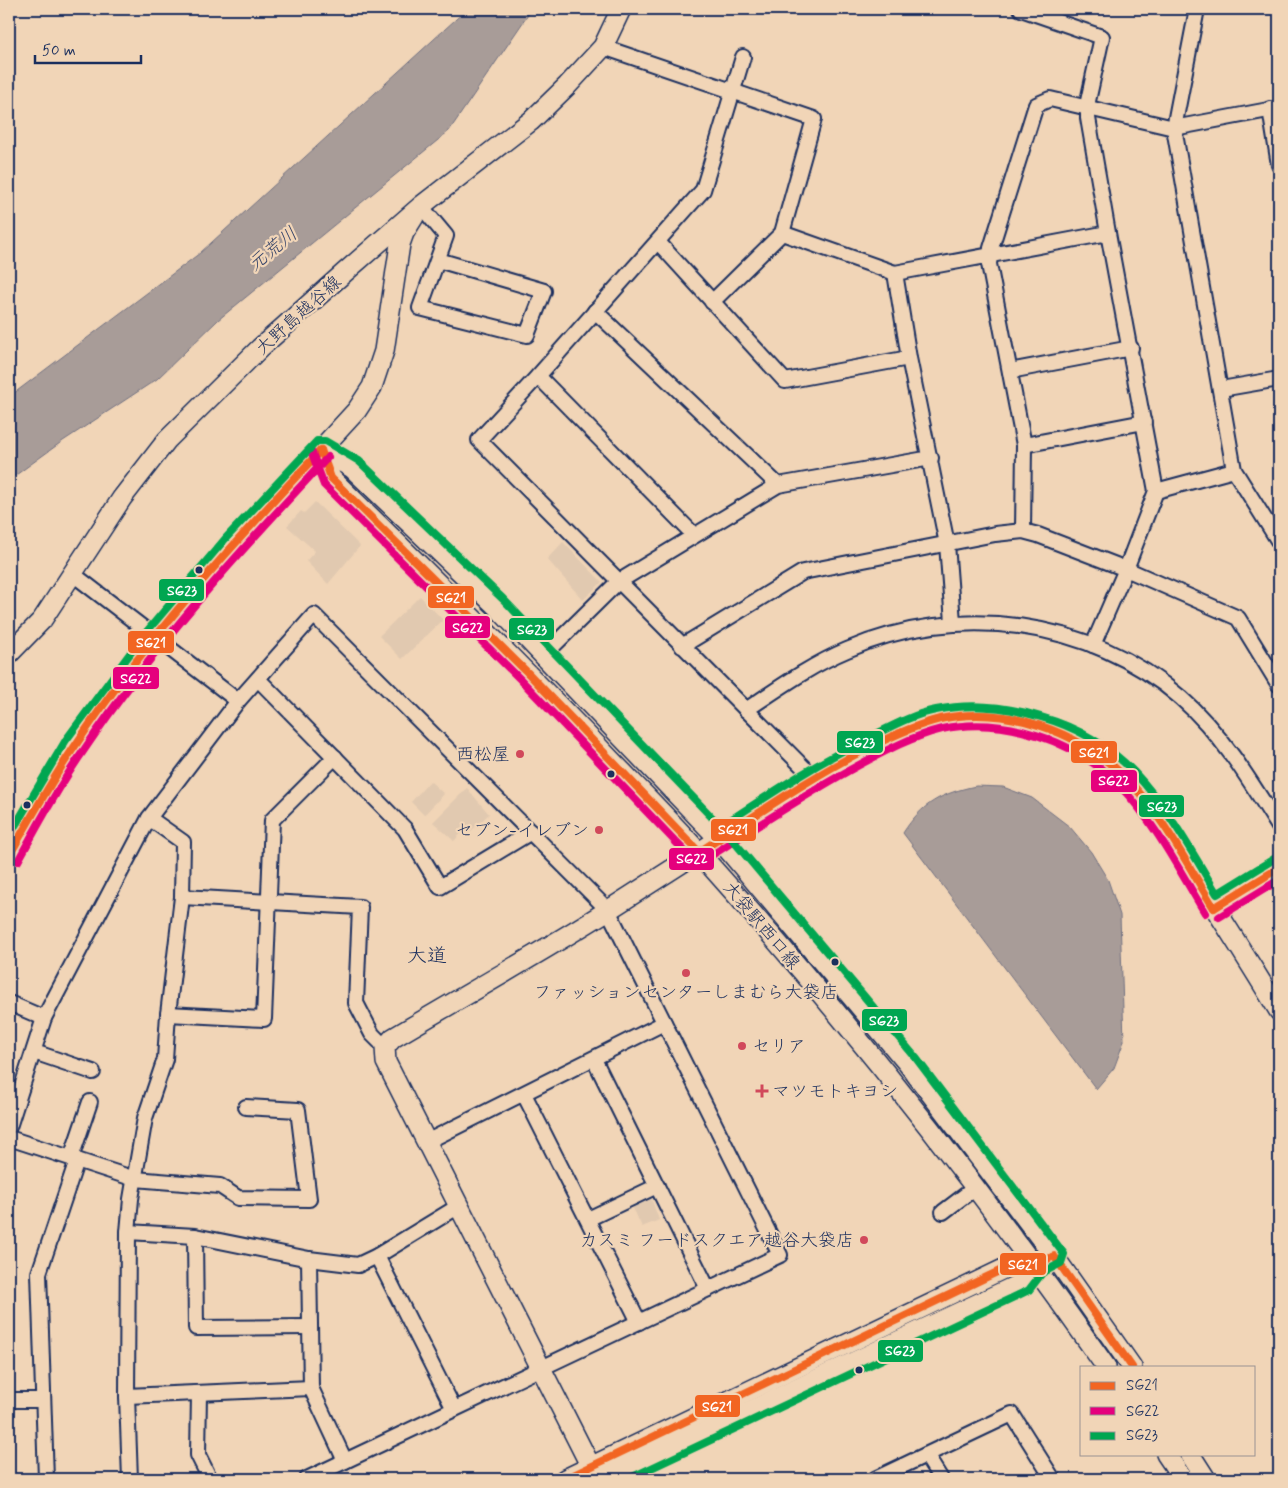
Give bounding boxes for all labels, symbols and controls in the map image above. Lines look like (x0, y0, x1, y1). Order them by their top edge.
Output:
scale bar (35, 32, 141, 64)
text: 50 m (42, 41, 76, 61)
water label: 元荒川 (243, 222, 303, 277)
street label: 大野島越谷線 (251, 271, 347, 361)
unlabelled marker (194, 565, 204, 575)
line badge: SG23 (158, 578, 205, 602)
text: SG23 (167, 582, 197, 600)
line badge: SG21 (427, 585, 475, 609)
text: SG21 (436, 589, 466, 607)
line badge: SG22 (444, 615, 491, 639)
line badge: SG23 (508, 617, 555, 641)
text: SG22 (452, 619, 484, 637)
text: SG23 (517, 621, 547, 639)
line badge: SG21 (127, 630, 175, 654)
text: SG21 (136, 634, 166, 652)
line badge: SG22 (112, 666, 160, 690)
text: SG22 (120, 670, 152, 688)
line badge: SG23 (836, 730, 884, 754)
text: SG23 (845, 734, 875, 752)
line badge: SG21 (1070, 740, 1118, 764)
place label: 西松屋 (456, 743, 510, 767)
text: SG21 (1079, 744, 1109, 762)
marker: 西松屋 (514, 748, 526, 760)
unlabelled marker (606, 769, 616, 779)
line badge: SG22 (1090, 769, 1138, 793)
text: SG22 (1098, 772, 1130, 790)
line badge: SG23 (1138, 794, 1185, 818)
text: SG23 (1147, 798, 1177, 816)
unlabelled marker (22, 800, 32, 810)
line badge: SG21 (710, 818, 757, 842)
place label: セブン-イレブン (455, 819, 589, 843)
text: SG21 (718, 821, 748, 839)
marker: セブン-イレブン (593, 824, 605, 836)
line badge: SG22 (668, 847, 715, 871)
text: SG22 (676, 850, 708, 868)
street label: 大袋駅西口線 (717, 877, 805, 975)
district label: 大道 (407, 943, 447, 970)
unlabelled marker (830, 957, 840, 967)
marker: ファッションセンターしまむら大袋店 (680, 967, 692, 979)
place label: ファッションセンターしまむら大袋店 (534, 981, 838, 1005)
line badge: SG23 (861, 1008, 908, 1032)
text: SG23 (869, 1012, 899, 1030)
place label: セリア (752, 1035, 806, 1059)
marker: セリア (736, 1040, 748, 1052)
place label: マツモトキヨシ (772, 1080, 898, 1104)
marker: マツモトキヨシ (756, 1085, 768, 1097)
place label: カスミ フードスクエア越谷大袋店 (580, 1229, 854, 1253)
marker: カスミ フードスクエア越谷大袋店 (858, 1234, 870, 1246)
line badge: SG21 (999, 1252, 1047, 1276)
text: SG21 (1008, 1256, 1038, 1274)
line badge: SG23 (877, 1339, 924, 1363)
text: SG23 (885, 1342, 915, 1360)
unlabelled marker (854, 1365, 864, 1375)
legend (1080, 1366, 1256, 1456)
text: SG21 (1126, 1376, 1158, 1396)
line badge: SG21 (694, 1394, 741, 1418)
text: SG21 (702, 1398, 732, 1416)
text: SG22 (1126, 1402, 1160, 1422)
text: SG23 (1126, 1426, 1158, 1446)

